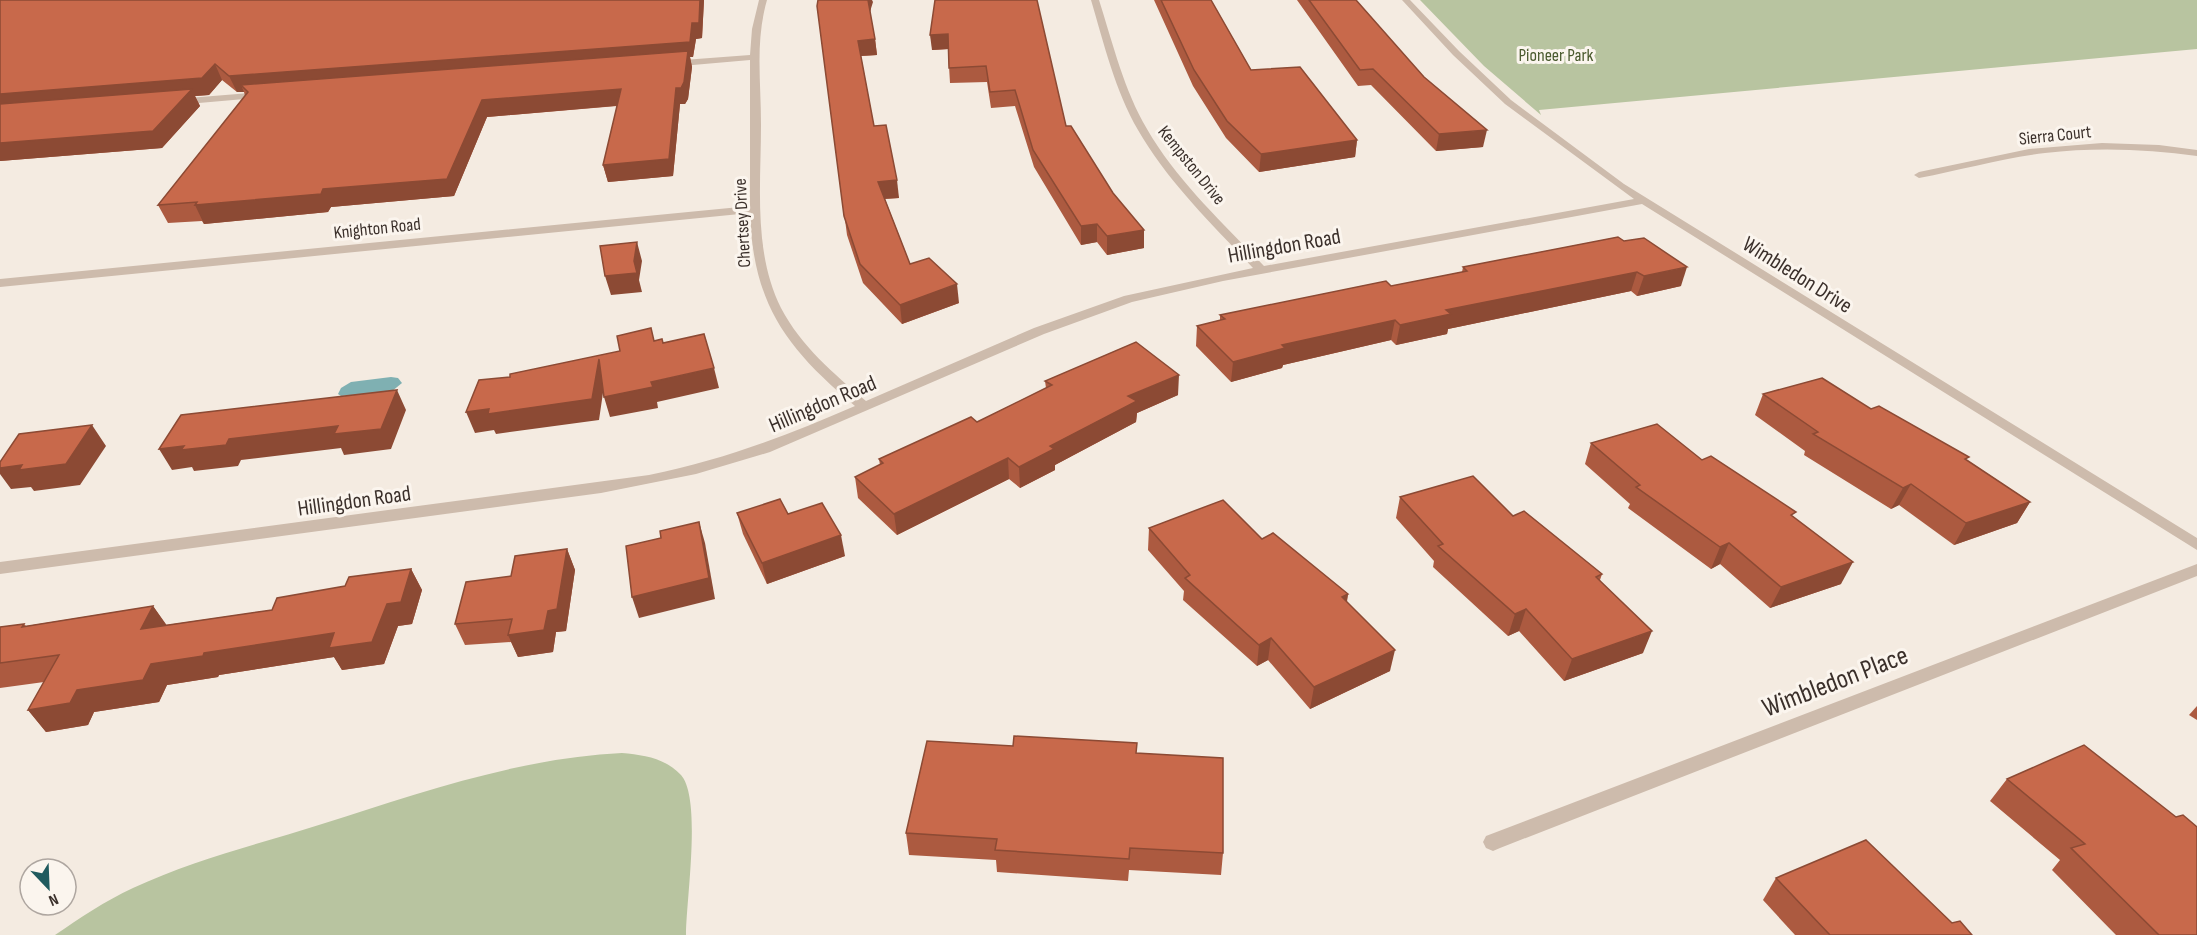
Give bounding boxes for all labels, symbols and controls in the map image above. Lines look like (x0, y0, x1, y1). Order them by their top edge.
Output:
park label: Pioneer Park (1519, 45, 1594, 66)
street label: Sierra Court (2018, 121, 2093, 150)
street label: Kempston Drive (1153, 122, 1230, 209)
street label: Chertsey Drive (730, 178, 755, 268)
street label: Knighton Road (332, 213, 422, 244)
street label: Hillingdon Road (1226, 223, 1343, 270)
street label: Wimbledon Drive (1737, 231, 1857, 320)
street label: Hillingdon Road (765, 370, 880, 439)
street label: Hillingdon Road (296, 480, 413, 523)
street label: Wimbledon Place (1758, 639, 1913, 724)
north arrow (18, 857, 78, 917)
text: N (46, 889, 61, 910)

